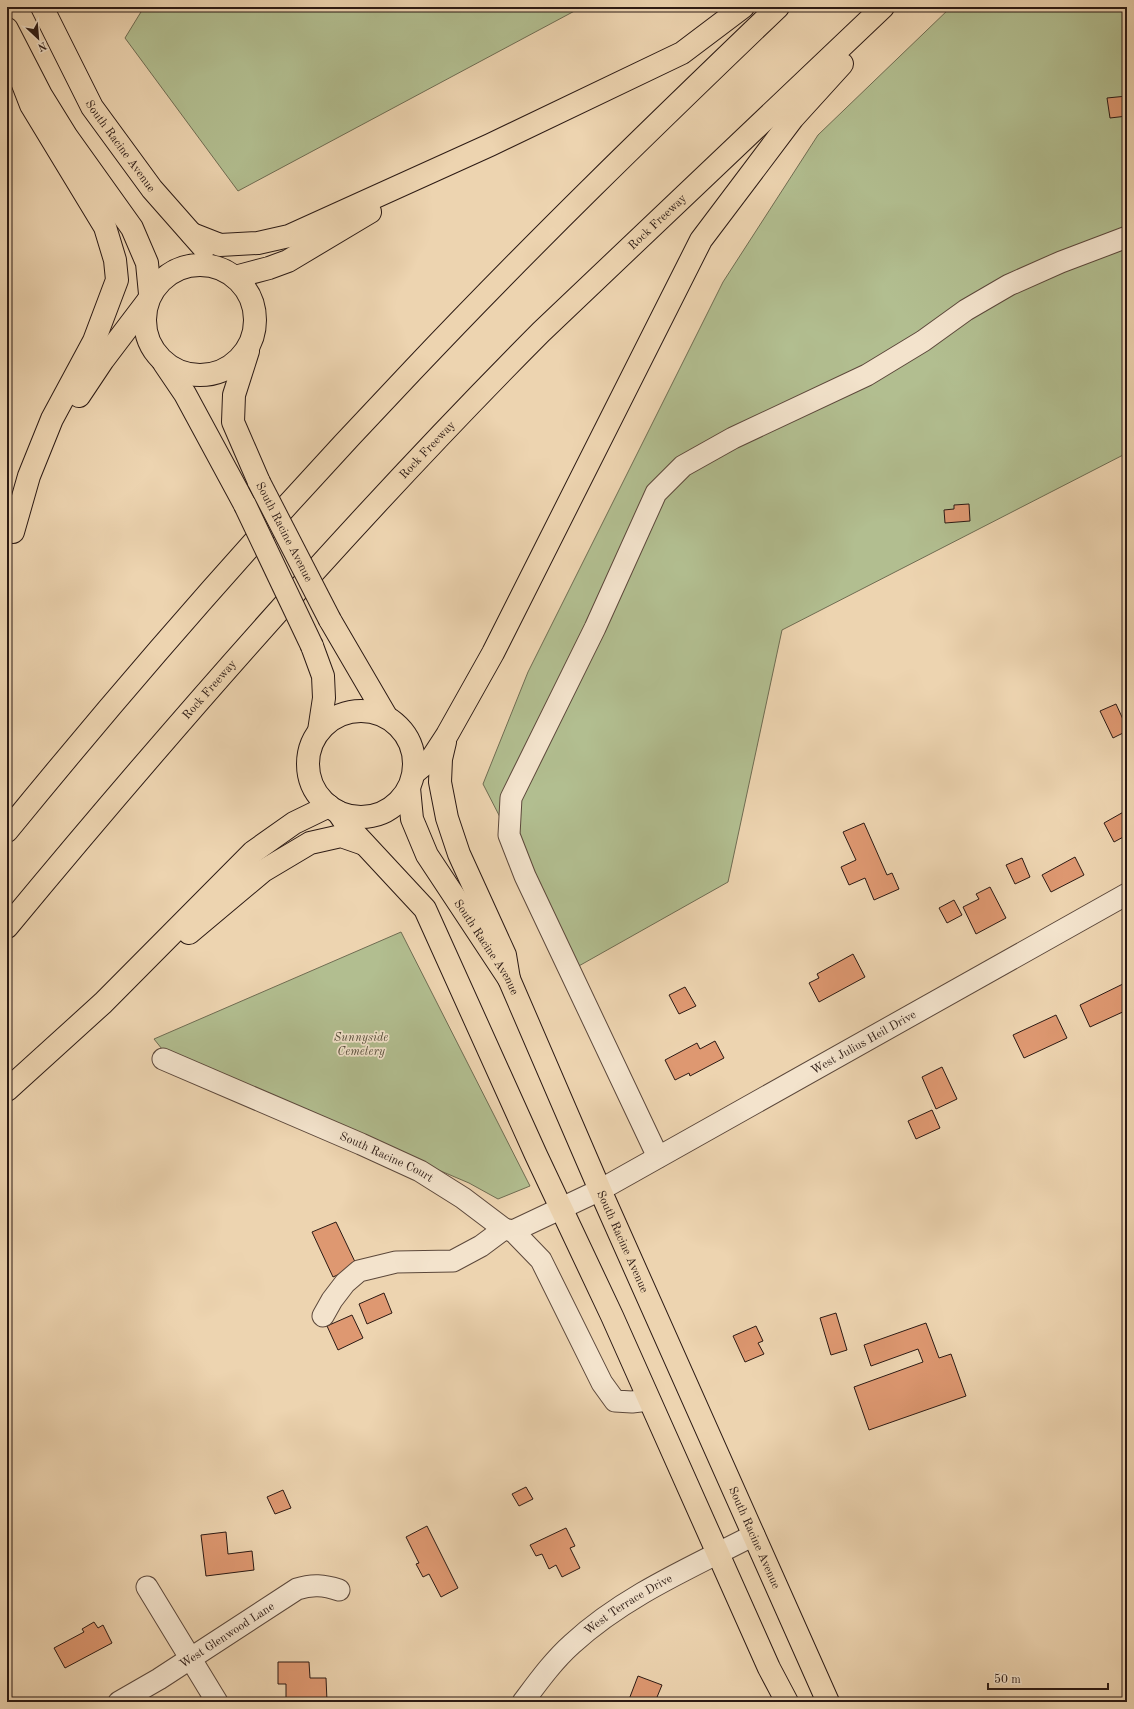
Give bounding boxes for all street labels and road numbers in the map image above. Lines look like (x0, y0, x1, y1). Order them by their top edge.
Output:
street label: South Racine Avenue (83, 98, 157, 195)
street label: Rock Freeway (627, 192, 689, 252)
street label: Rock Freeway (398, 419, 458, 481)
street label: South Racine Avenue (253, 480, 315, 585)
street label: Rock Freeway (181, 658, 239, 722)
street label: South Racine Avenue (451, 898, 520, 997)
street label: West Julius Heil Drive (809, 1009, 919, 1077)
street label: South Racine Court (338, 1131, 435, 1185)
street label: South Racine Avenue (594, 1189, 650, 1295)
street label: South Racine Avenue (726, 1485, 782, 1591)
street label: West Terrace Drive (582, 1572, 675, 1638)
street label: West Glenwood Lane (178, 1600, 277, 1671)

